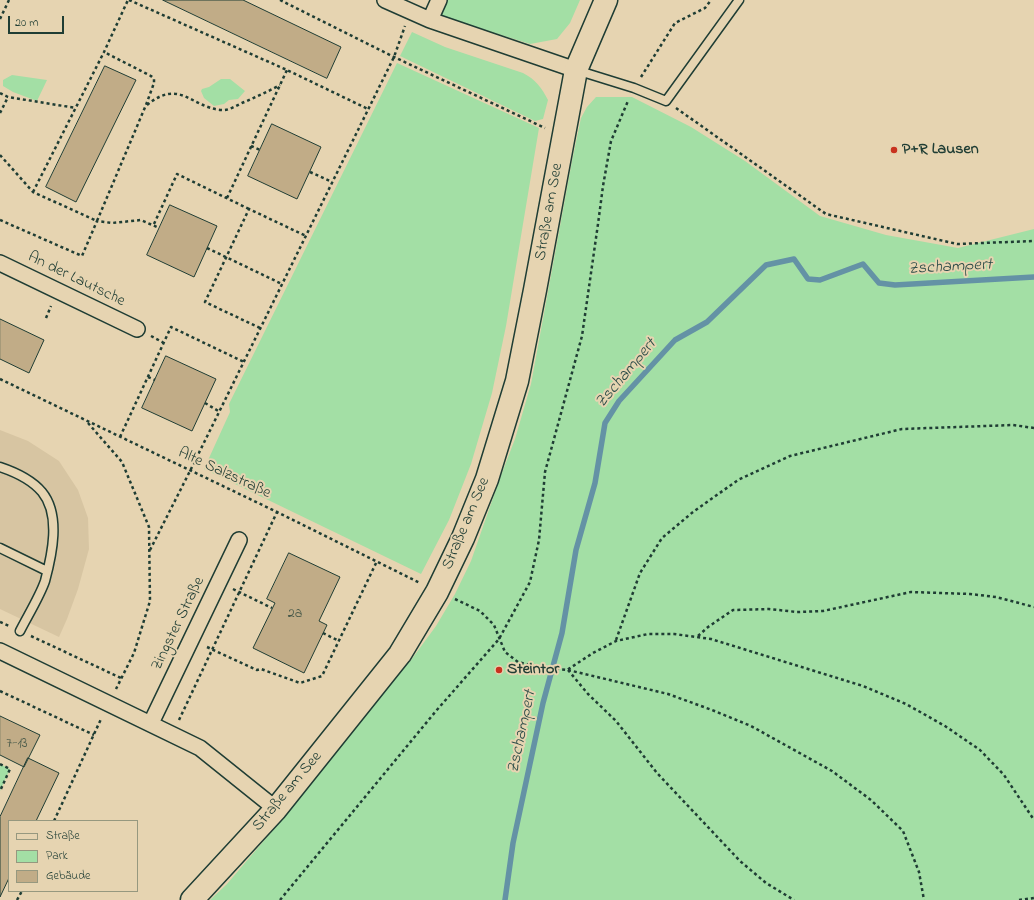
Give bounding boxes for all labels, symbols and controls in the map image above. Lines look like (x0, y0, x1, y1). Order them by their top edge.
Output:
scale bar (10, 8, 66, 34)
text: 20 m (15, 14, 38, 32)
place label: P+R Lausen (902, 140, 979, 160)
marker: P+R Lausen (889, 145, 899, 155)
street label: Straße am See (532, 162, 568, 262)
street label: An der Lautsche (24, 248, 128, 312)
water label: Zschampert (907, 256, 993, 280)
water label: Zschampert (592, 335, 662, 413)
street label: Alte Salzstraße (175, 444, 273, 504)
street label: Straße am See (439, 475, 495, 573)
street label: Zingster Straße (148, 574, 210, 674)
house number: 2a (288, 607, 302, 623)
place label: Steintor (507, 660, 559, 680)
marker: Steintor (494, 665, 504, 675)
water label: Zschampert (504, 689, 542, 775)
house number: 7-13 (6, 737, 28, 753)
street label: Straße am See (249, 748, 327, 836)
legend (8, 820, 138, 892)
text: Straße (46, 827, 80, 845)
text: Park (46, 847, 68, 865)
text: Gebäude (46, 867, 90, 885)

